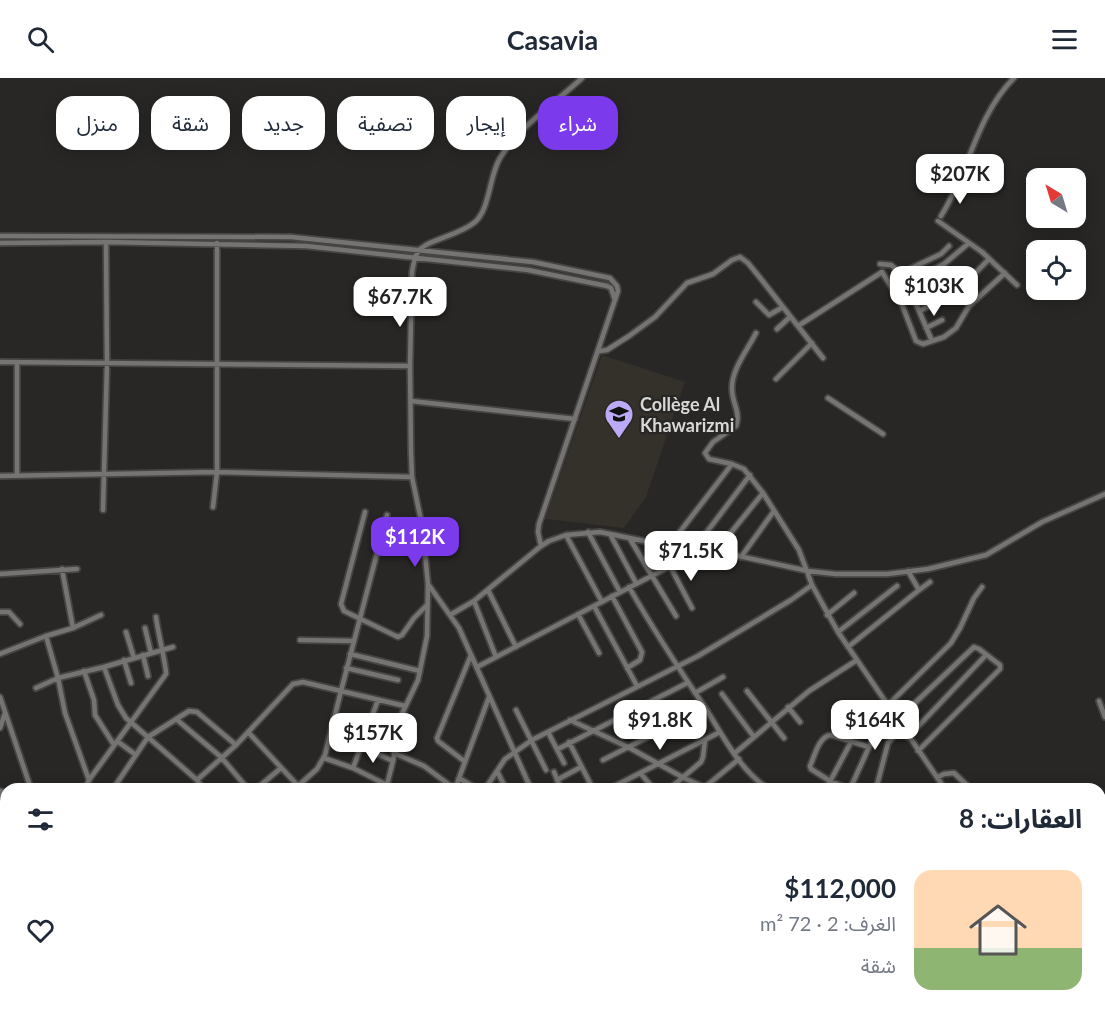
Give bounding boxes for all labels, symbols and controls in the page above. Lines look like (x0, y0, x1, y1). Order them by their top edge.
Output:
icon: search (24, 23, 57, 56)
text: Casavia (507, 23, 598, 56)
icon: menu (1048, 23, 1081, 56)
chip: منزل (56, 96, 139, 150)
chip: شقة (151, 96, 230, 150)
chip: جديد (242, 96, 325, 150)
chip: تصفية (337, 96, 434, 150)
chip: إيجار (446, 96, 526, 150)
chip: شراء (538, 96, 618, 150)
pin: $207K (918, 154, 1002, 205)
text: $207K (930, 161, 990, 185)
north arrow (1026, 168, 1086, 228)
map controls (1026, 168, 1086, 300)
button: locate (1026, 240, 1086, 300)
pin: $103K (892, 266, 976, 317)
text: $103K (904, 273, 964, 297)
pin: $67.7K (351, 277, 449, 328)
text: $67.7K (368, 284, 432, 308)
place label: Collège Al Khawarizmi (640, 393, 734, 436)
school or university icon: Collège Al Khawarizmi (603, 398, 635, 440)
pin: $112K (373, 517, 457, 568)
text: $112K (385, 524, 445, 548)
pin: $71.5K (642, 531, 740, 582)
text: $71.5K (659, 538, 723, 562)
pin: $91.8K (611, 700, 709, 751)
pin: $164K (833, 700, 917, 751)
text: $91.8K (628, 707, 692, 731)
text: $164K (845, 707, 905, 731)
pin: $157K (331, 713, 415, 764)
text: $157K (343, 720, 403, 744)
text: العقارات: 8 (959, 802, 1082, 834)
icon: filters (24, 803, 57, 836)
text: $112,000 (784, 872, 896, 904)
icon: home (962, 894, 1034, 966)
text: الغرف: 2 · 72 m² (760, 911, 896, 935)
icon: heart (24, 914, 57, 947)
text: شقة (861, 953, 896, 977)

